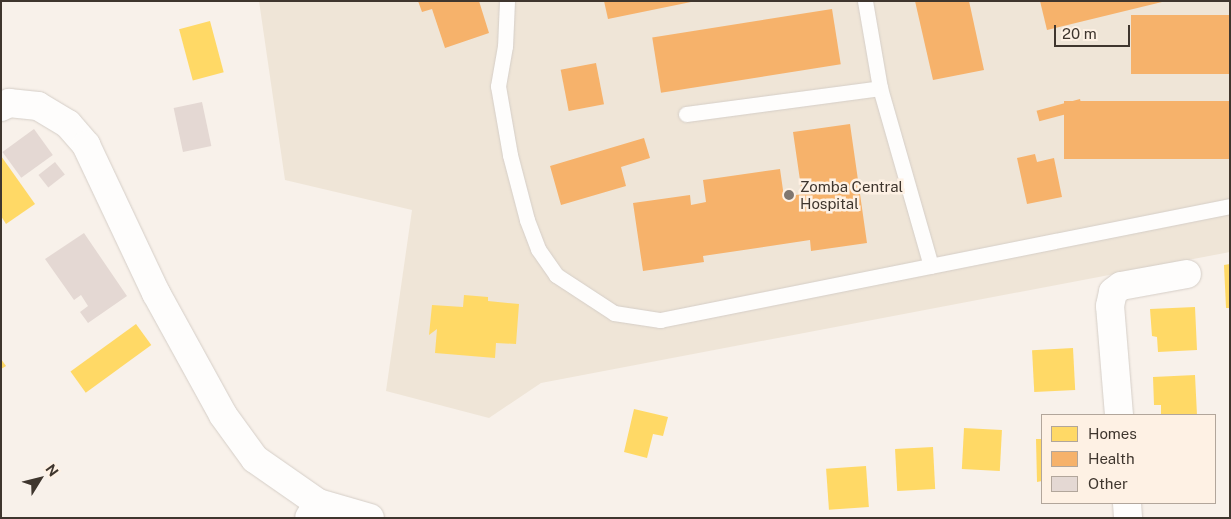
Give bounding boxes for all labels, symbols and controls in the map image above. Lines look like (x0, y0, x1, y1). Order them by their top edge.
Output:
scale bar (1056, 15, 1132, 47)
text: 20 m (1062, 25, 1097, 42)
place label: Zomba Central Hospital (800, 177, 903, 212)
marker: Zomba Central Hospital (782, 188, 796, 202)
legend (1041, 414, 1216, 504)
text: Homes (1088, 425, 1137, 442)
text: Health (1088, 450, 1135, 467)
north arrow (15, 454, 65, 504)
text: N (42, 461, 62, 479)
text: Other (1088, 475, 1128, 492)

